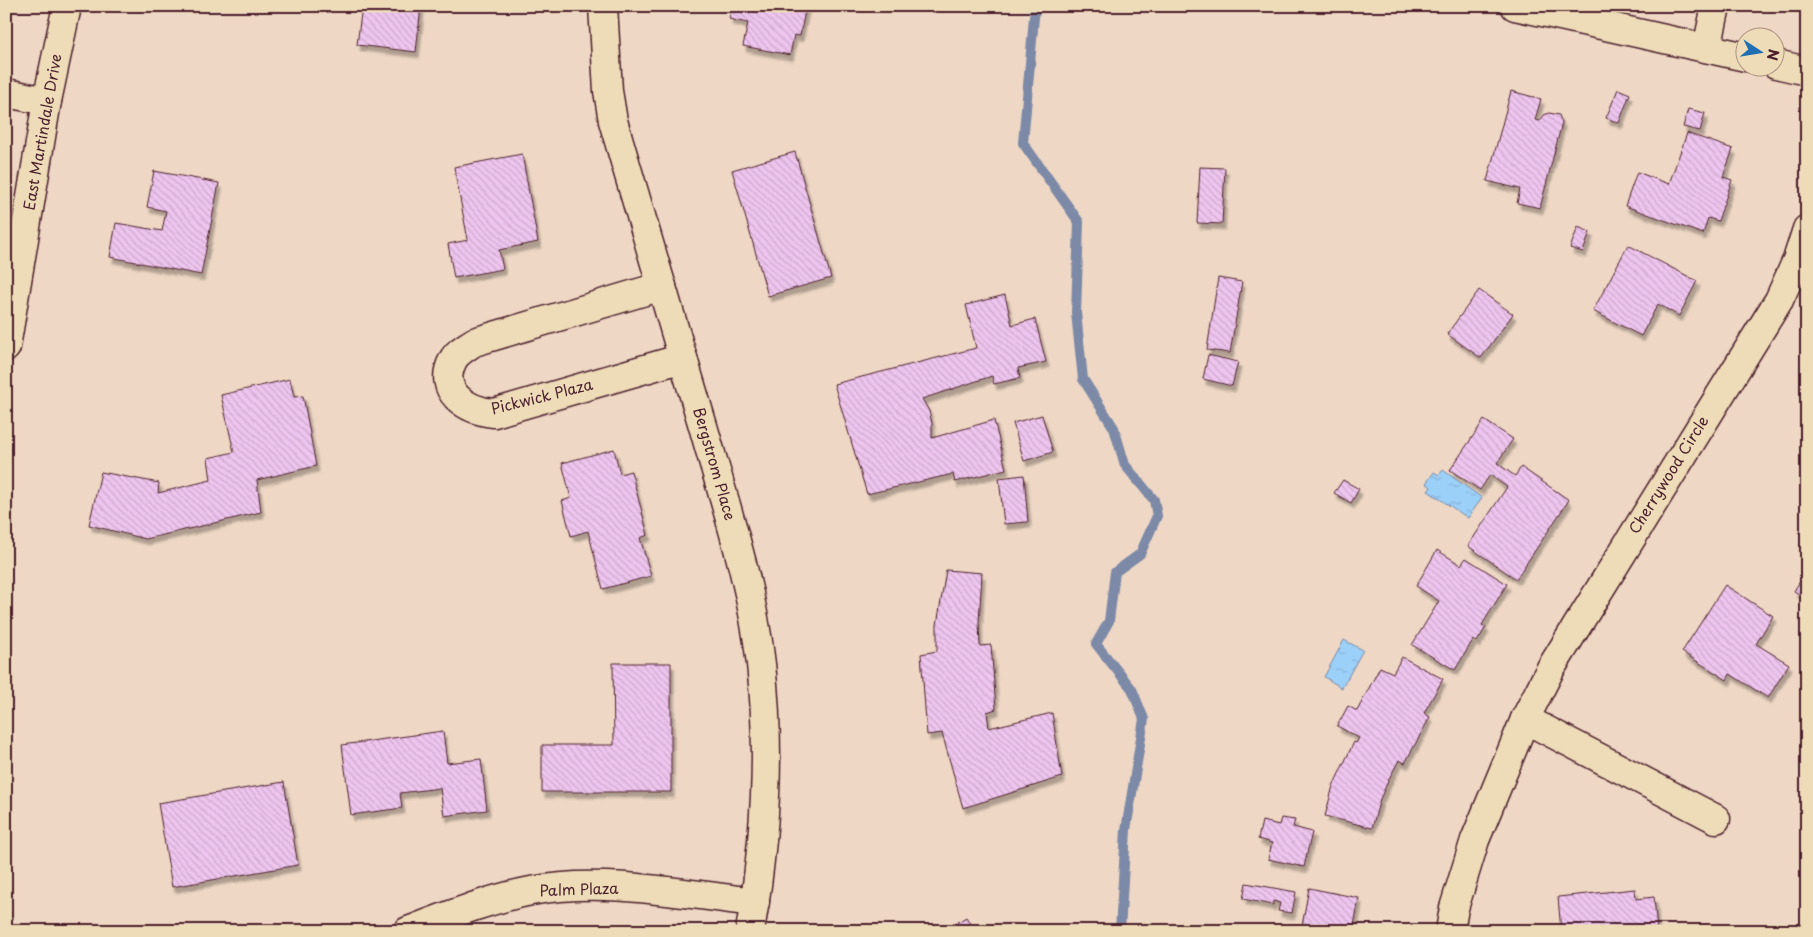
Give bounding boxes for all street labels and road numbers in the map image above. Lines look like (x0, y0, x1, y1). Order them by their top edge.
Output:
street label: East Martindale Drive (16, 52, 67, 212)
street label: Pickwick Plaza (488, 372, 595, 419)
street label: Bergstrom Place (688, 404, 743, 523)
street label: Cherrywood Circle (1622, 411, 1713, 538)
street label: Palm Plaza (539, 876, 619, 901)

